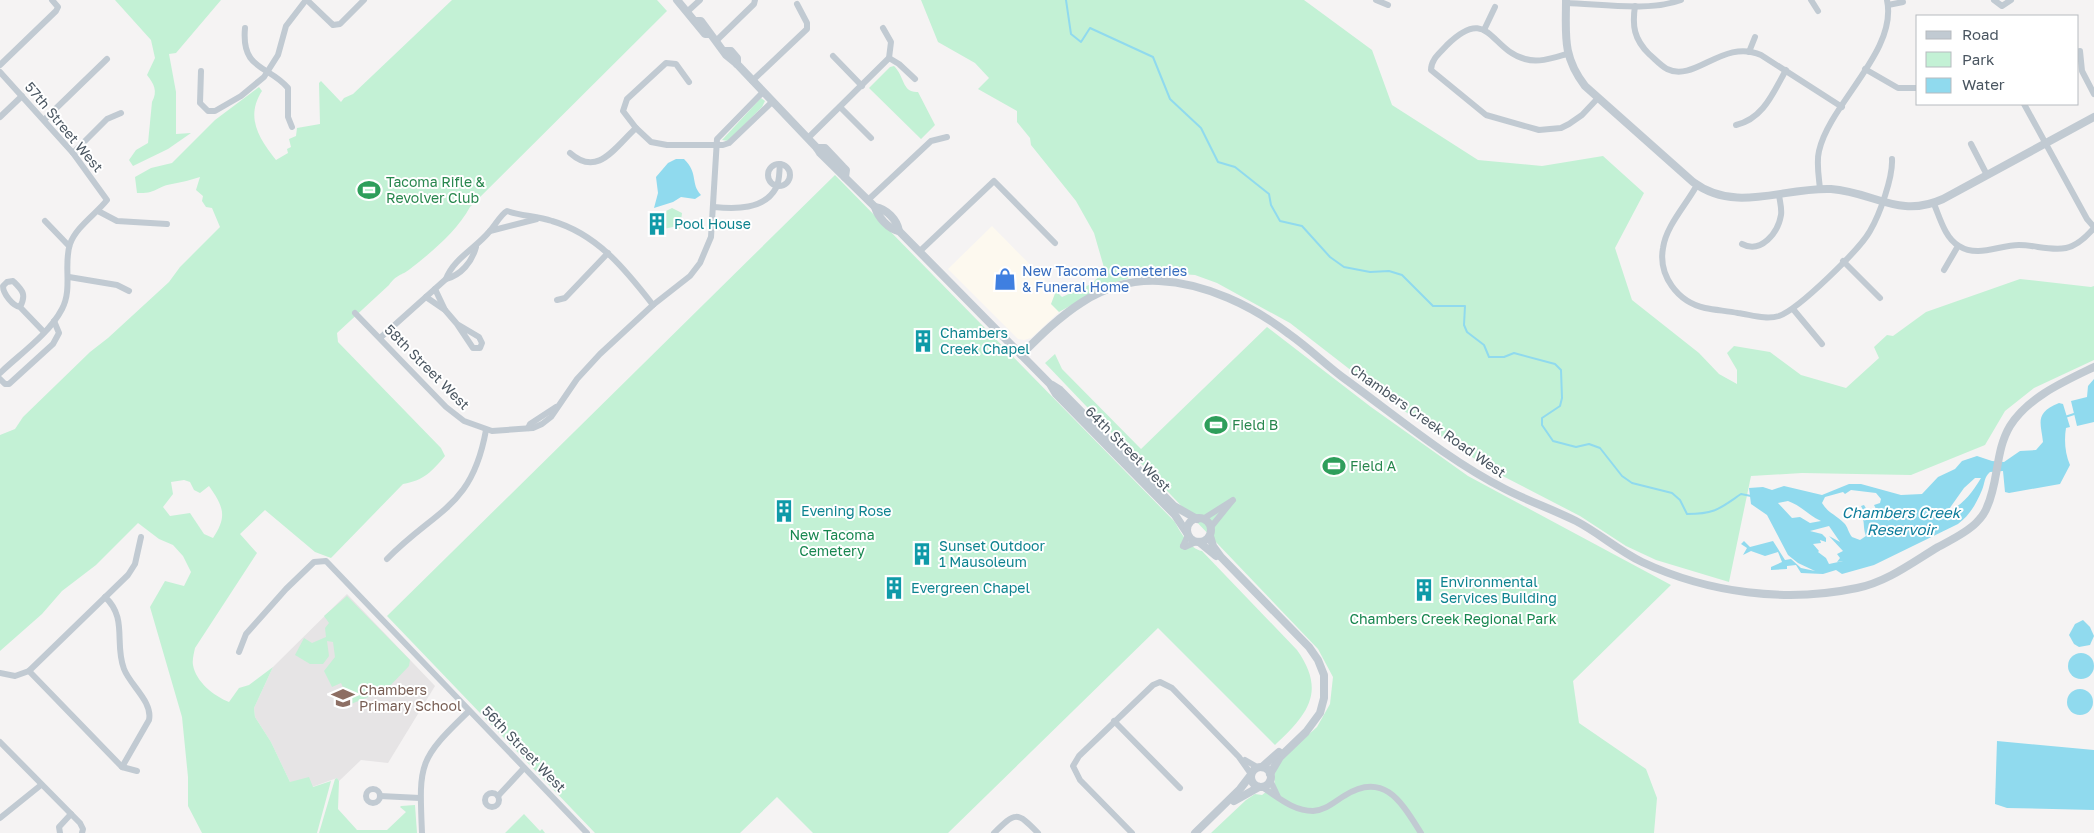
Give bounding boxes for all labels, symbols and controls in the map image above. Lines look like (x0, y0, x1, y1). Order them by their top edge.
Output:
legend (1916, 15, 2079, 105)
text: Road (1962, 25, 1999, 43)
text: Park (1962, 50, 1995, 68)
text: Water (1962, 75, 2005, 93)
street label: 57th Street West (22, 78, 107, 175)
place label: Tacoma Rifle & Revolver Club (386, 173, 486, 206)
sports icon: Tacoma Rifle & Revolver Club (356, 177, 382, 203)
building icon: Pool House (644, 211, 670, 237)
place label: Pool House (674, 215, 751, 232)
place label: New Tacoma Cemeteries & Funeral Home (1022, 262, 1187, 295)
shop icon: New Tacoma Cemeteries & Funeral Home (992, 266, 1018, 292)
street label: 58th Street West (381, 321, 473, 413)
place label: Chambers Creek Chapel (940, 324, 1030, 357)
building icon: Chambers Creek Chapel (910, 328, 936, 354)
street label: Chambers Creek Road West (1347, 360, 1509, 481)
street label: 64th Street West (1082, 402, 1175, 495)
sports icon: Field B (1203, 412, 1229, 438)
place label: Field B (1232, 416, 1278, 433)
sports icon: Field A (1321, 453, 1347, 479)
place label: Field A (1350, 457, 1397, 474)
building icon: Evening Rose (771, 498, 797, 524)
place label: Evening Rose (801, 502, 891, 519)
water label: Chambers Creek Reservoir (1842, 503, 1962, 538)
park label: New Tacoma Cemetery (789, 526, 875, 559)
place label: Sunset Outdoor 1 Mausoleum (939, 537, 1046, 570)
building icon: Sunset Outdoor 1 Mausoleum (909, 541, 935, 567)
place label: Environmental Services Building (1440, 573, 1557, 606)
building icon: Evergreen Chapel (881, 575, 907, 601)
building icon: Environmental Services Building (1411, 577, 1437, 603)
place label: Evergreen Chapel (911, 579, 1030, 596)
park label: Chambers Creek Regional Park (1349, 610, 1557, 627)
place label: Chambers Primary School (359, 681, 461, 714)
school or university icon: Chambers Primary School (330, 685, 356, 711)
street label: 56th Street West (479, 702, 570, 795)

